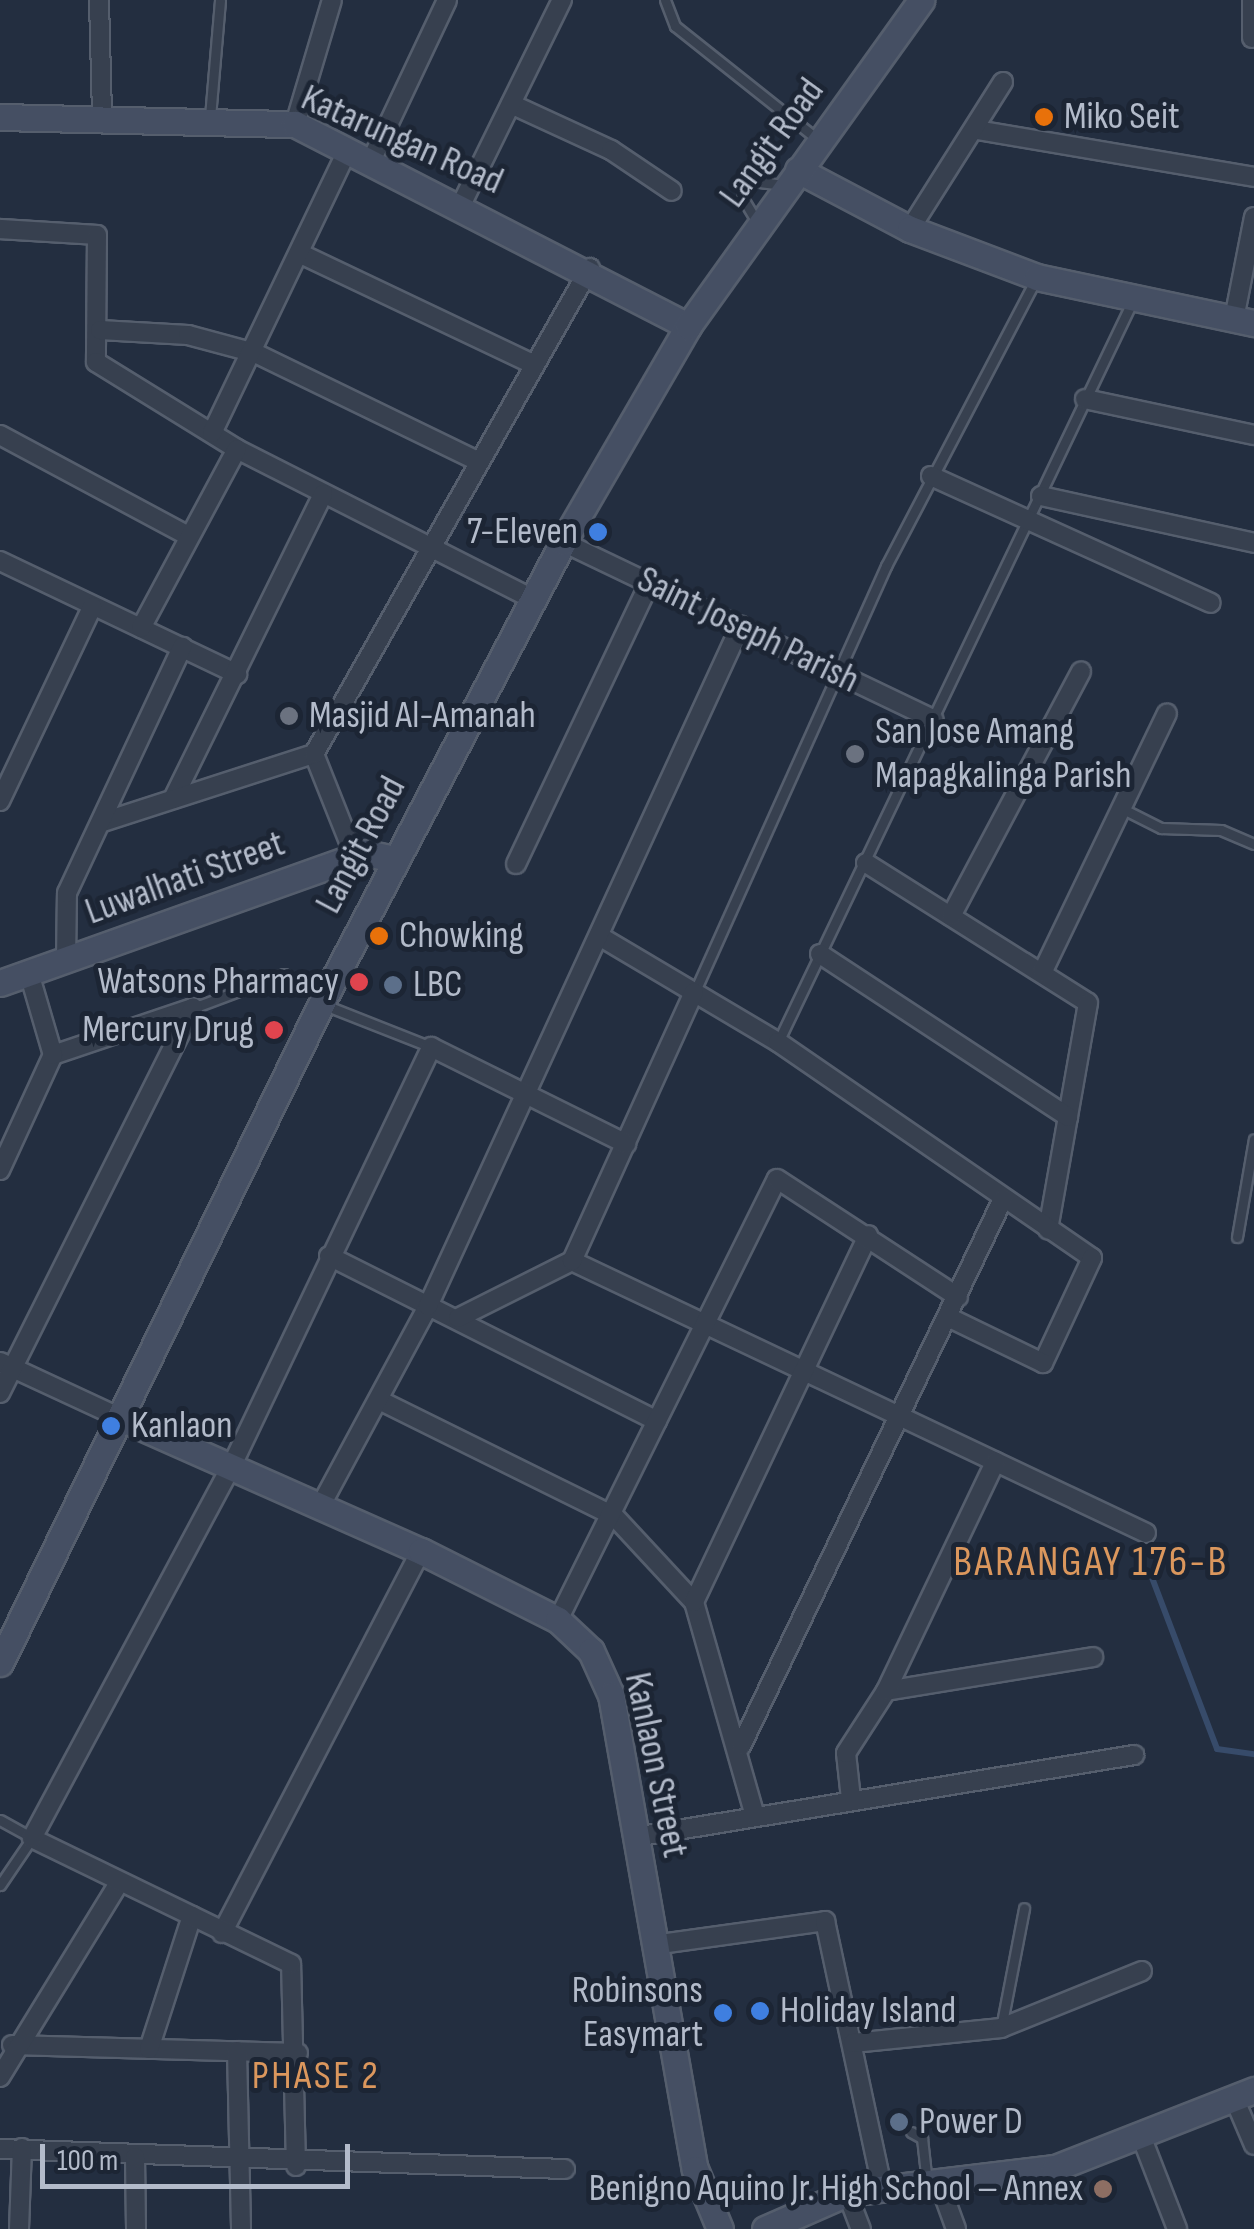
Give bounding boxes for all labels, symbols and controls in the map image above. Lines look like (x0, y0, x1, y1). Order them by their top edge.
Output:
street label: Langit Road (710, 70, 834, 216)
street label: Katarungan Road (294, 75, 510, 205)
place label: Miko Seit (1064, 94, 1180, 140)
marker: Miko Seit (1033, 106, 1055, 128)
place label: 7-Eleven (467, 509, 578, 555)
marker: 7-Eleven (587, 521, 609, 543)
street label: Saint Joseph Parish (630, 557, 866, 703)
place label: Masjid Al-Amanah (309, 693, 536, 739)
marker: Masjid Al-Amanah (278, 705, 300, 727)
place label: San Jose Amang Mapagkalinga Parish (875, 709, 1131, 798)
marker: San Jose Amang Mapagkalinga Parish (844, 743, 866, 765)
street label: Langit Road (306, 769, 416, 921)
street label: Luwalhati Street (79, 821, 291, 935)
place label: Chowking (399, 913, 524, 959)
marker: Chowking (368, 925, 390, 947)
place label: Watsons Pharmacy (97, 959, 339, 1005)
place label: LBC (413, 962, 462, 1008)
marker: Watsons Pharmacy (348, 971, 370, 993)
marker: LBC (382, 974, 404, 996)
place label: Mercury Drug (82, 1007, 254, 1053)
marker: Mercury Drug (263, 1019, 285, 1041)
place label: Kanlaon (131, 1403, 233, 1449)
marker: Kanlaon (100, 1415, 122, 1437)
district label: BARANGAY 176-B (953, 1538, 1229, 1588)
street label: Kanlaon Street (614, 1668, 698, 1862)
place label: Robinsons Easymart (572, 1968, 703, 2058)
place label: Holiday Island (780, 1988, 956, 2034)
marker: Holiday Island (749, 2000, 771, 2022)
marker: Robinsons Easymart (712, 2002, 734, 2024)
district label: PHASE 2 (252, 2052, 380, 2100)
place label: Power D (919, 2099, 1023, 2145)
marker: Power D (888, 2111, 910, 2133)
scale bar (45, 2124, 355, 2186)
text: 100 m (57, 2143, 118, 2179)
place label: Benigno Aquino Jr. High School – Annex (589, 2166, 1083, 2212)
marker: Benigno Aquino Jr. High School – Annex (1092, 2178, 1114, 2200)

